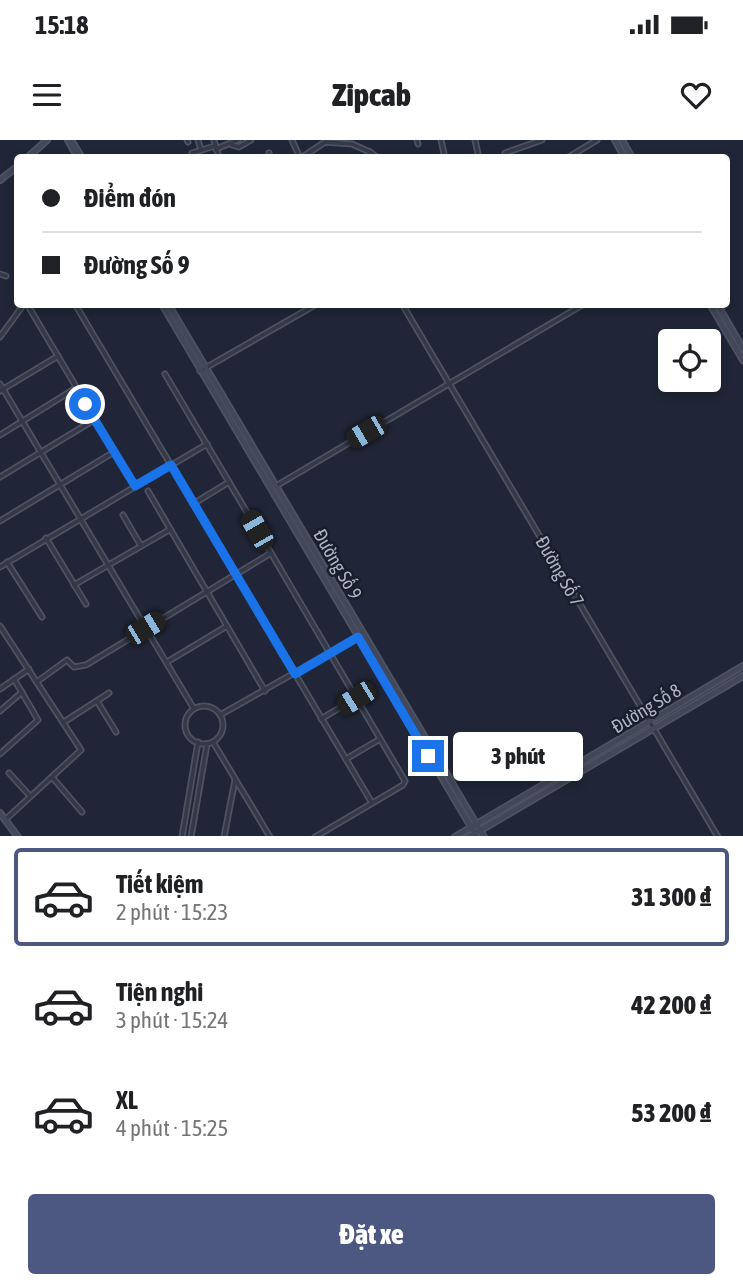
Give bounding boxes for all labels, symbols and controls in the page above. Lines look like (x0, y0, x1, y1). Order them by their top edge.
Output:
text: 15:18 (35, 10, 89, 40)
icon: menu (28, 76, 66, 114)
text: Zipcab (332, 76, 411, 113)
icon: heart (677, 76, 715, 114)
text: Điểm đón (84, 183, 176, 213)
text: Đường Số 9 (84, 250, 190, 280)
map controls (658, 329, 721, 392)
button: locate (658, 329, 721, 392)
route start (69, 388, 101, 420)
car (343, 412, 390, 452)
car (238, 507, 277, 553)
street label: Đường Số 9 (309, 525, 367, 603)
street label: Đường Số 7 (531, 532, 589, 610)
car (122, 608, 169, 648)
car (333, 678, 380, 718)
street label: Đường Số 8 (607, 679, 685, 737)
callout: 3 phút (452, 732, 582, 780)
route end (412, 740, 444, 772)
text: 3 phút (491, 743, 545, 769)
icon: car (32, 866, 95, 929)
text: Tiết kiệm (116, 869, 204, 899)
text: 31 300 ₫ (631, 882, 711, 912)
text: 2 phút · 15:23 (116, 899, 228, 925)
icon: car (32, 974, 95, 1037)
text: Tiện nghi (116, 977, 203, 1007)
text: 42 200 ₫ (631, 990, 711, 1020)
text: 3 phút · 15:24 (116, 1007, 228, 1033)
icon: car (32, 1082, 95, 1145)
text: XL (116, 1085, 138, 1115)
text: 53 200 ₫ (631, 1098, 711, 1128)
text: 4 phút · 15:25 (116, 1115, 228, 1141)
button: Đặt xe (28, 1194, 715, 1274)

